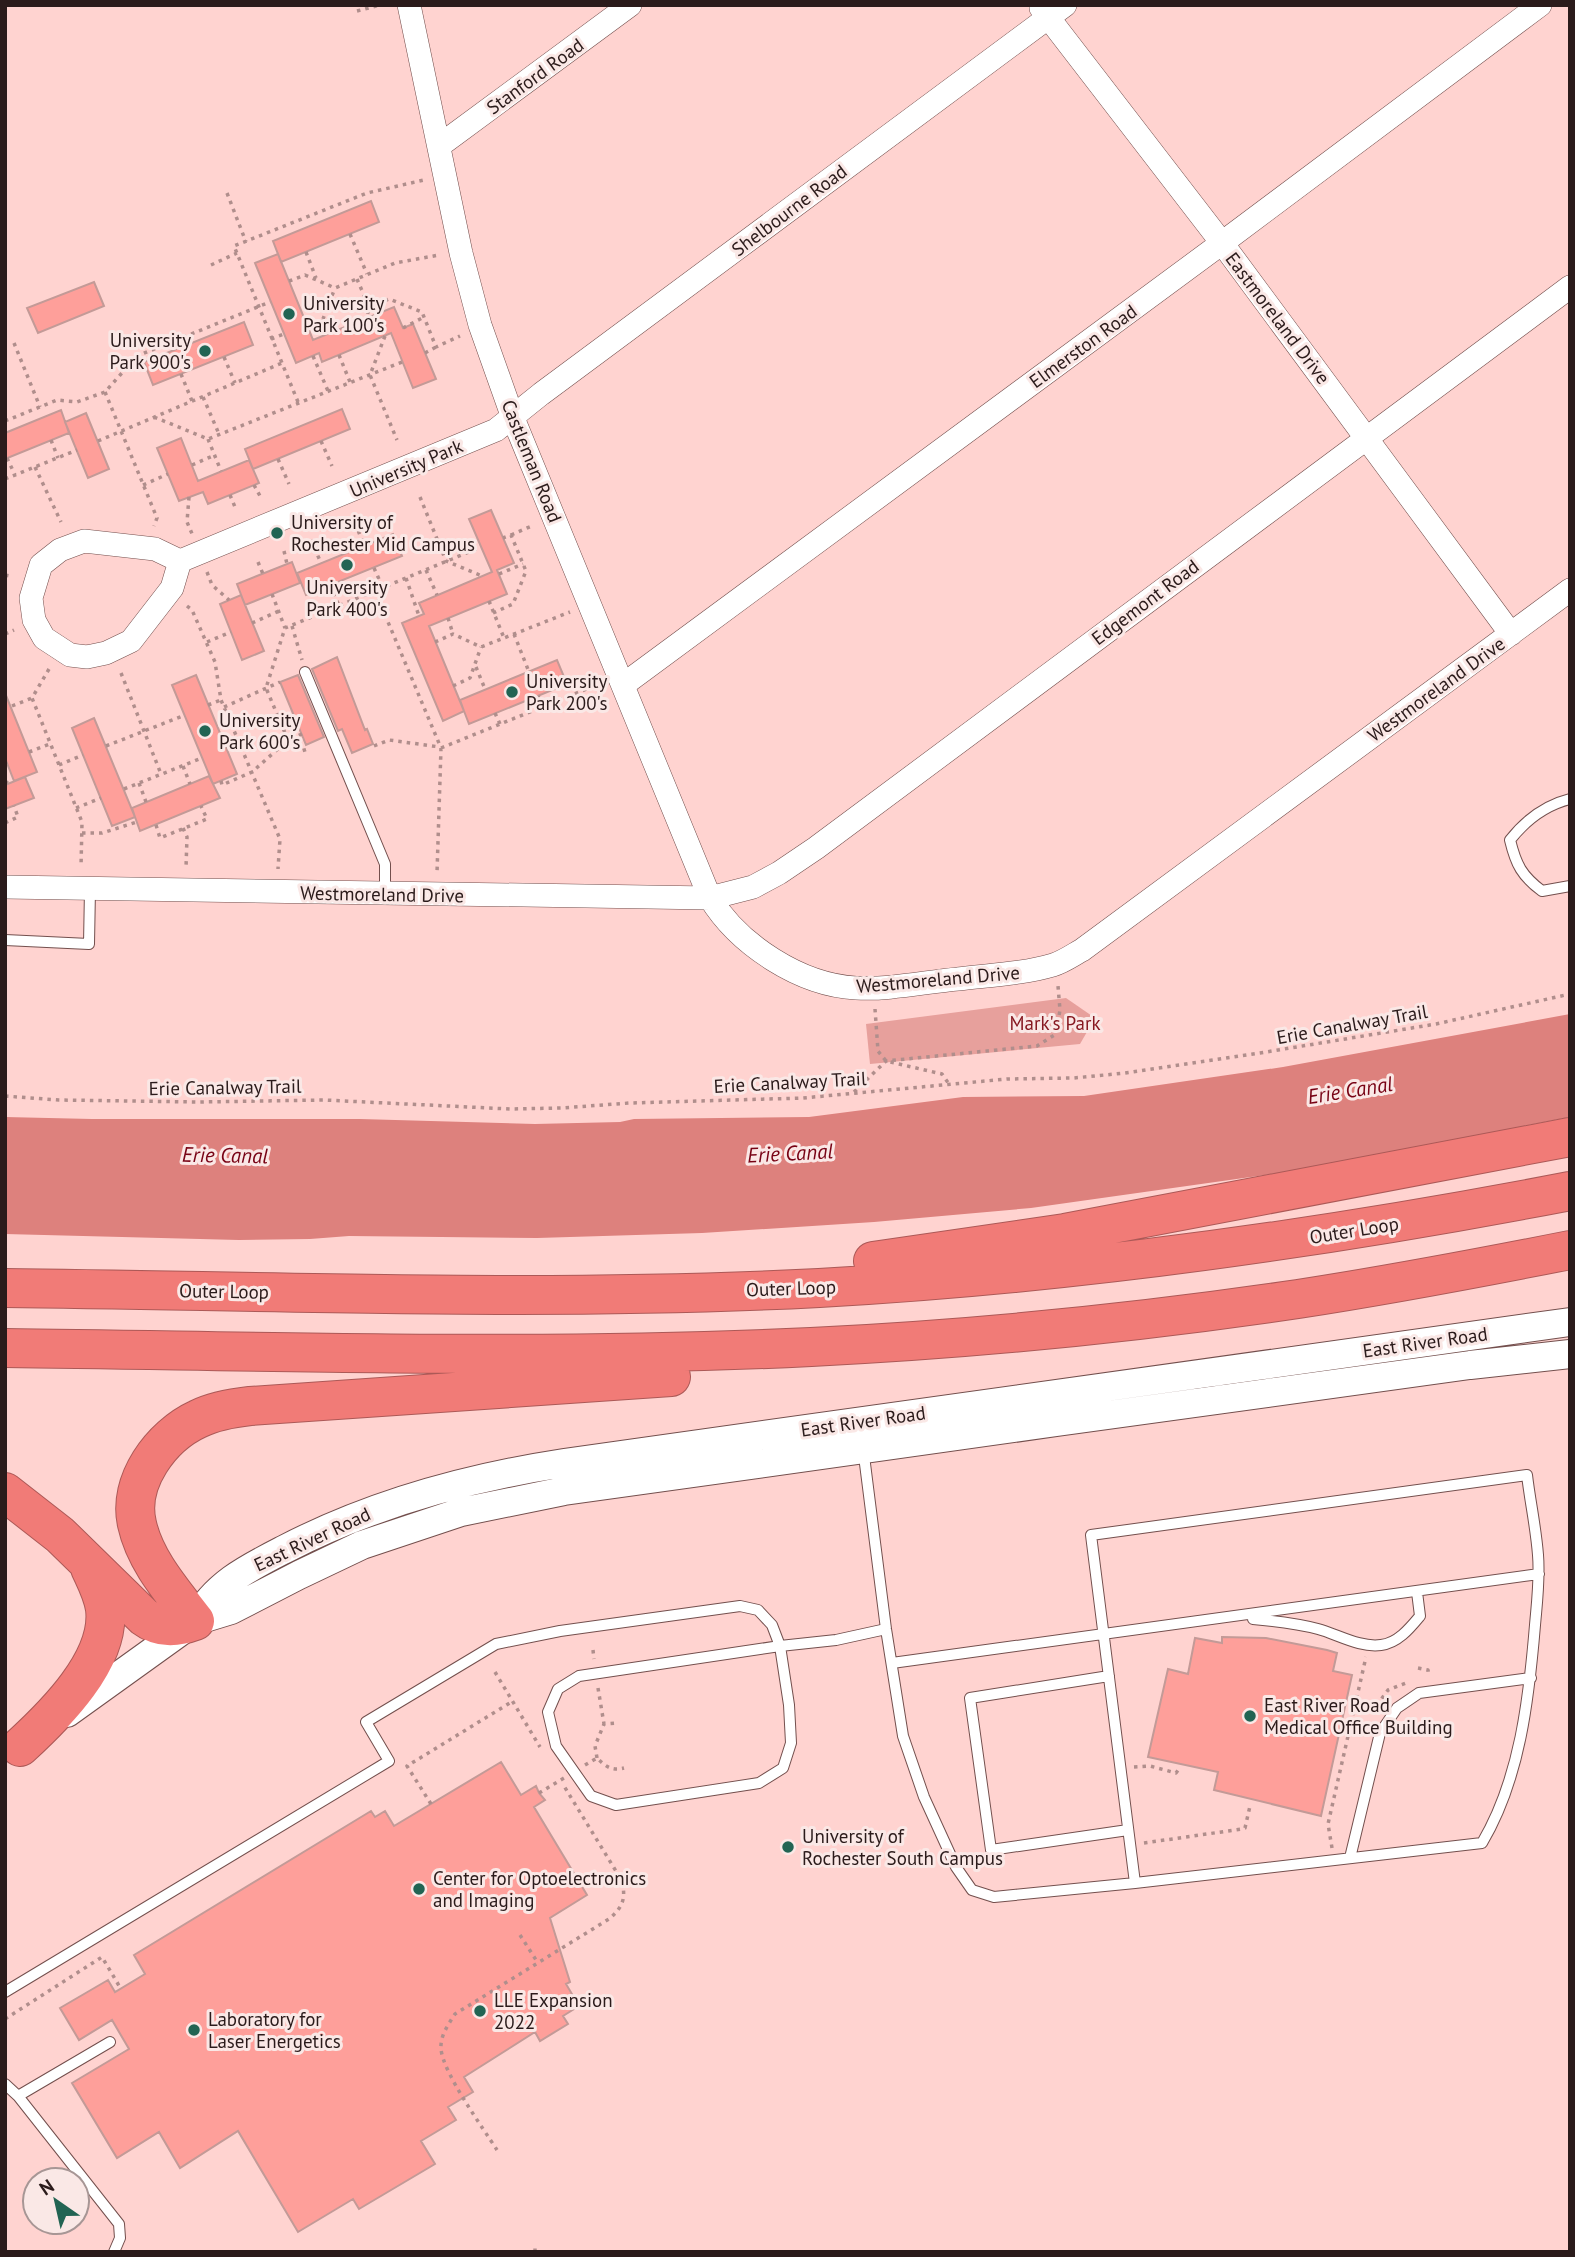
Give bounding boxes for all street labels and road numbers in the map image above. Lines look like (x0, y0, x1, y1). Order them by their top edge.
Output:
street label: Stanford Road (482, 33, 588, 119)
street label: Shelbourne Road (727, 159, 851, 261)
street label: Eastmoreland Drive (1221, 247, 1335, 389)
street label: Elmerston Road (1024, 299, 1142, 393)
street label: Castleman Road (496, 396, 568, 526)
street label: University Park (346, 433, 466, 503)
street label: Edgemont Road (1087, 554, 1203, 650)
street label: Westmoreland Drive (1363, 631, 1509, 747)
street label: Westmoreland Drive (300, 881, 464, 907)
street label: Westmoreland Drive (855, 960, 1021, 998)
street label: Erie Canalway Trail (1275, 999, 1430, 1049)
street label: Erie Canalway Trail (713, 1066, 867, 1098)
street label: Erie Canalway Trail (148, 1074, 302, 1100)
street label: Outer Loop (1308, 1211, 1400, 1249)
street label: Outer Loop (746, 1274, 836, 1302)
street label: Outer Loop (179, 1278, 269, 1304)
street label: East River Road (1361, 1321, 1489, 1363)
street label: East River Road (799, 1400, 927, 1442)
street label: East River Road (250, 1502, 374, 1576)

